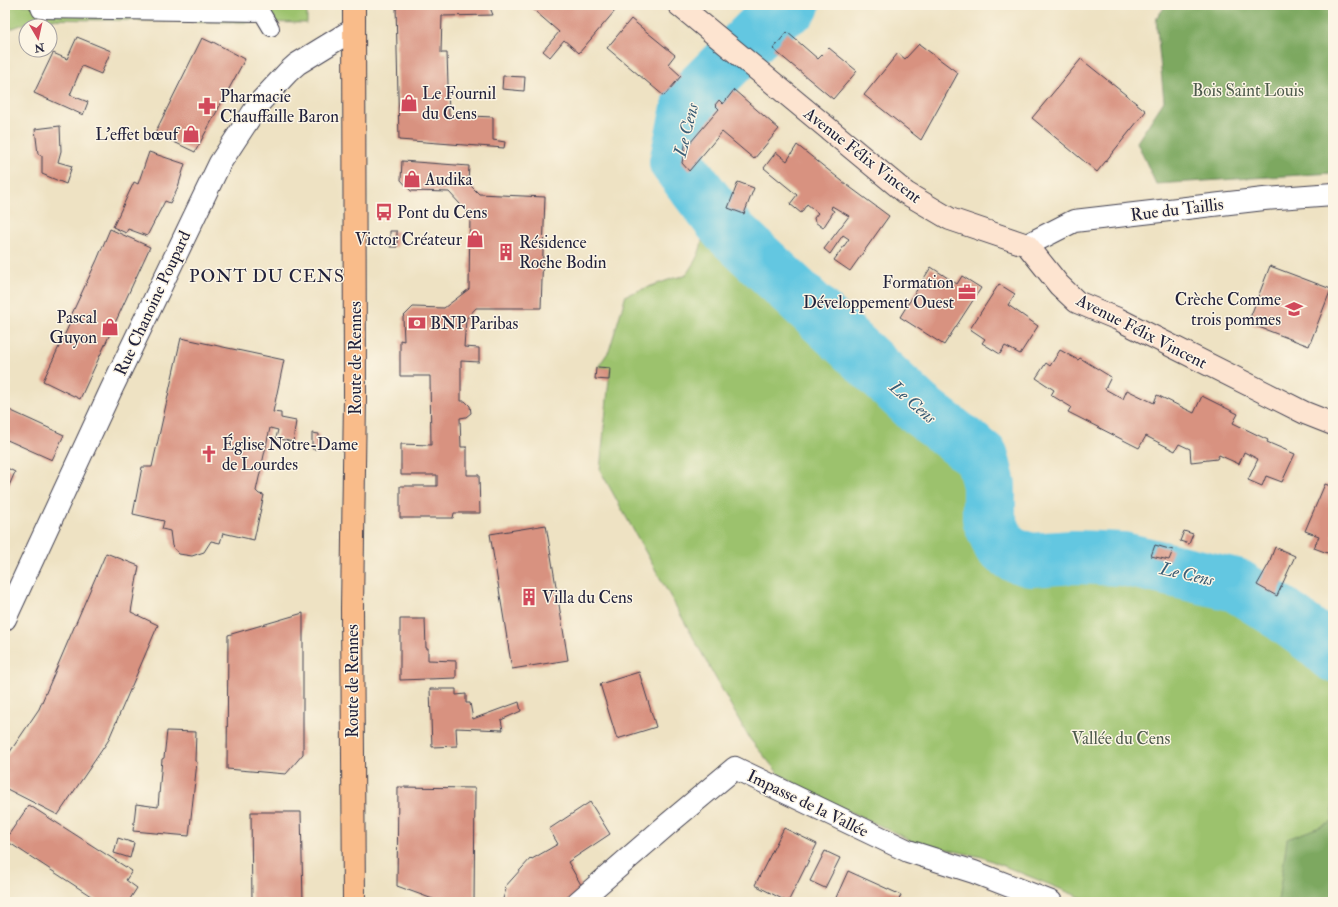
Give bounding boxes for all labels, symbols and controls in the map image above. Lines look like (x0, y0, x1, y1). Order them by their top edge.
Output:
north arrow (18, 18, 58, 58)
text: N (32, 40, 46, 55)
park label: Bois Saint Louis (1192, 80, 1304, 101)
place label: Le Fournil du Cens (422, 83, 497, 124)
place label: Pharmacie Chauffaille Baron (220, 86, 339, 127)
shop icon: Le Fournil du Cens (399, 93, 419, 113)
pharmacy icon: Pharmacie Chauffaille Baron (197, 96, 217, 116)
water label: Le Cens (668, 100, 704, 160)
street label: Avenue Félix Vincent (799, 102, 926, 208)
place label: L'effet bœuf (95, 124, 180, 145)
shop icon: L'effet bœuf (181, 124, 201, 144)
shop icon: Audika (402, 169, 422, 189)
place label: Audika (424, 169, 473, 190)
street label: Rue du Taillis (1129, 193, 1225, 226)
bus stop icon: Pont du Cens (374, 202, 394, 222)
place label: Pont du Cens (397, 202, 487, 223)
street label: Rue Chanoine Poupard (110, 227, 196, 379)
place label: Victor Créateur (355, 229, 463, 250)
shop icon: Victor Créateur (465, 229, 485, 249)
place label: Résidence Roche Bodin (519, 232, 607, 273)
building icon: Résidence Roche Bodin (496, 242, 516, 262)
district label: PONT DU CENS (189, 265, 345, 288)
place label: Formation Développement Ouest (803, 272, 954, 314)
office icon: Formation Développement Ouest (957, 282, 977, 302)
street label: Avenue Félix Vincent (1072, 289, 1211, 374)
place label: Crèche Comme trois pommes (1175, 289, 1281, 331)
school or university icon: Crèche Comme trois pommes (1284, 299, 1304, 319)
street label: Route de Rennes (345, 301, 366, 415)
place label: Pascal Guyon (50, 307, 98, 349)
bank icon: BNP Paribas (407, 313, 427, 333)
place label: BNP Paribas (430, 313, 519, 334)
shop icon: Pascal Guyon (100, 317, 120, 337)
water label: Le Cens (884, 375, 942, 430)
place label: Église Notre-Dame de Lourdes (222, 433, 358, 475)
church icon: Église Notre-Dame de Lourdes (199, 444, 219, 464)
water label: Le Cens (1157, 557, 1217, 592)
building icon: Villa du Cens (519, 587, 539, 607)
place label: Villa du Cens (542, 587, 633, 608)
street label: Route de Rennes (342, 624, 363, 738)
park label: Vallée du Cens (1072, 728, 1171, 749)
street label: Impasse de la Vallée (743, 765, 872, 843)

